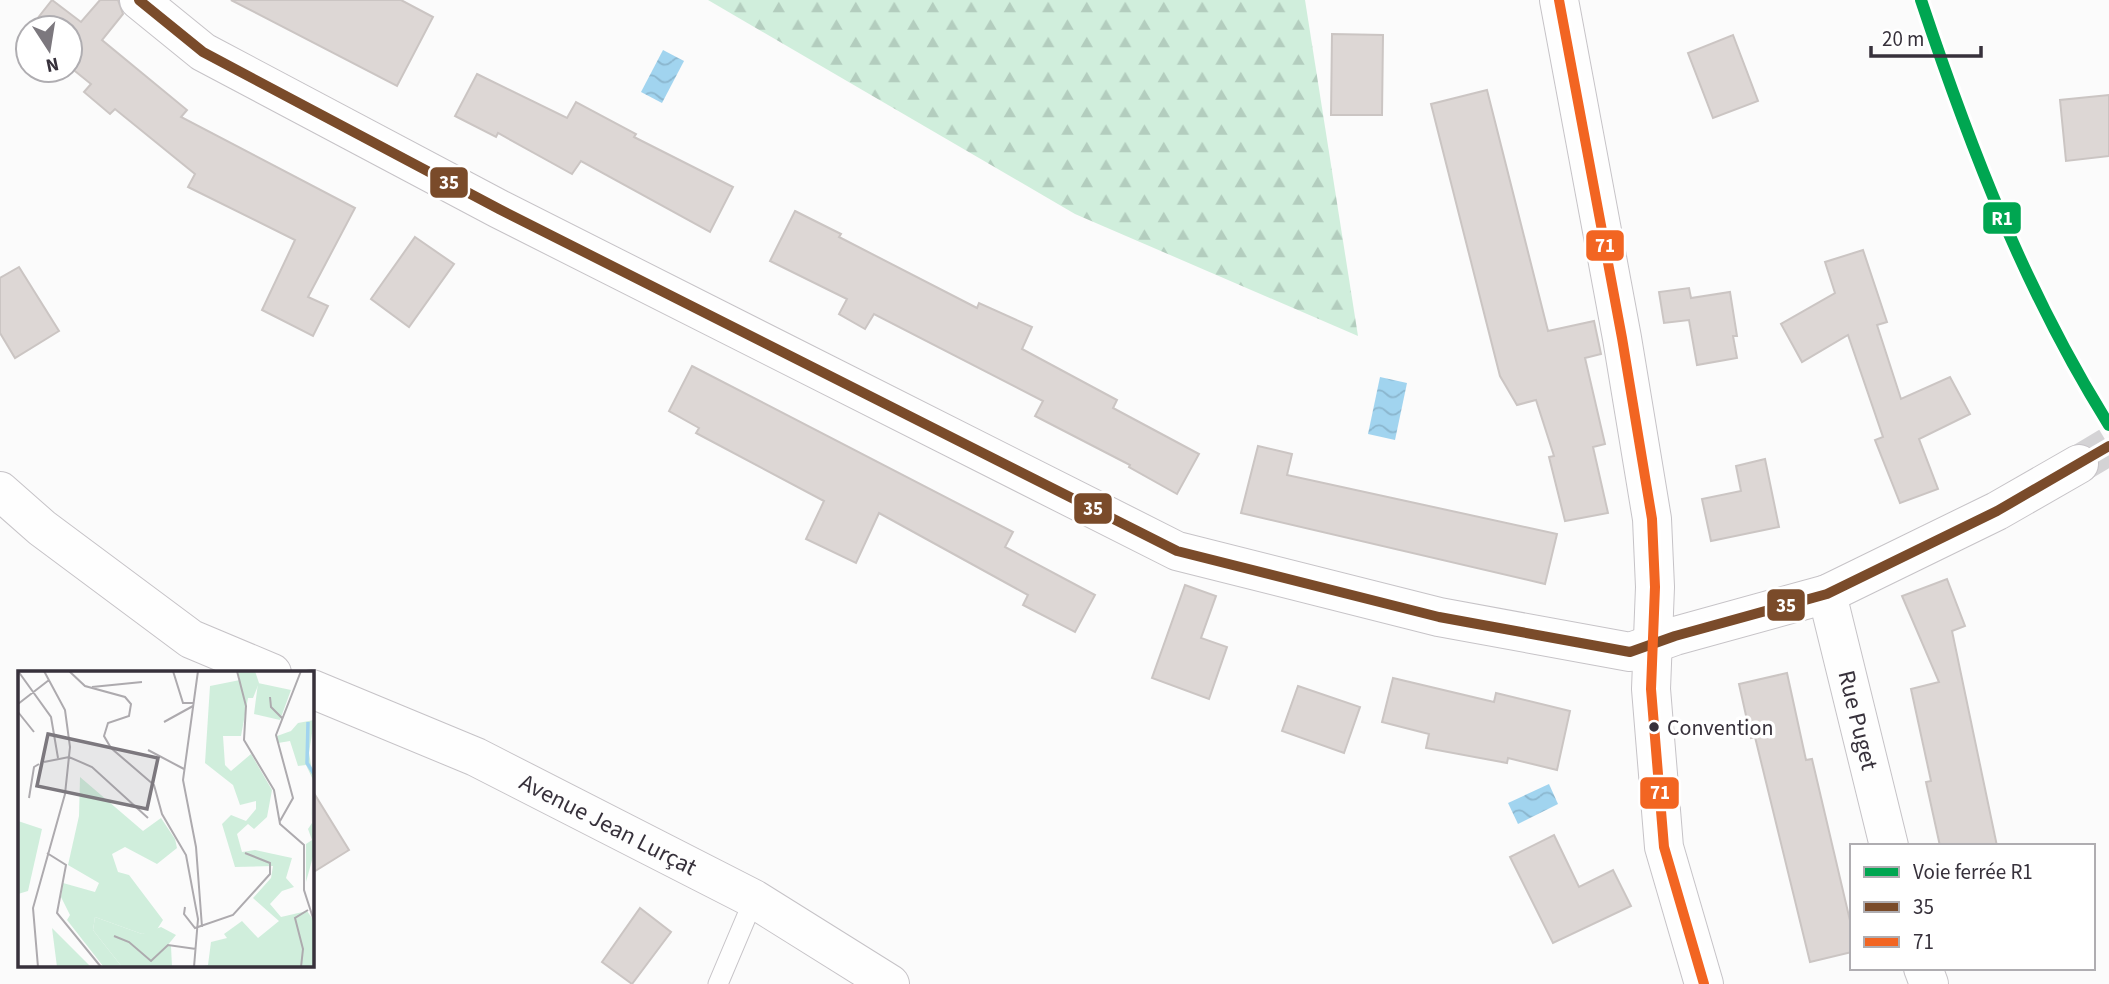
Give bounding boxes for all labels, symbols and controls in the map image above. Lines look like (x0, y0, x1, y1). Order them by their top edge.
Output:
north arrow (14, 14, 84, 84)
scale bar (1871, 14, 1981, 58)
text: 20 m (1882, 24, 1924, 54)
text: N (43, 50, 61, 79)
line badge: 35 (429, 166, 469, 199)
text: 35 (439, 170, 459, 197)
line badge: R1 (1982, 201, 2022, 235)
text: R1 (1991, 206, 2013, 233)
line badge: 71 (1585, 229, 1625, 262)
text: 71 (1595, 233, 1615, 260)
line badge: 35 (1073, 492, 1113, 525)
text: 35 (1083, 496, 1103, 523)
line badge: 35 (1766, 588, 1806, 622)
text: 35 (1776, 593, 1796, 620)
street label: Rue Puget (1828, 667, 1887, 774)
inset map (18, 671, 313, 967)
place label: Convention (1667, 712, 1773, 744)
marker: Convention (1647, 720, 1661, 734)
street label: Avenue Jean Lurçat (513, 765, 703, 885)
line badge: 71 (1639, 776, 1680, 810)
text: 71 (1650, 780, 1670, 807)
legend (1850, 844, 2095, 970)
text: Voie ferrée R1 (1913, 857, 2033, 887)
text: 35 (1913, 892, 1934, 922)
text: 71 (1913, 927, 1934, 957)

